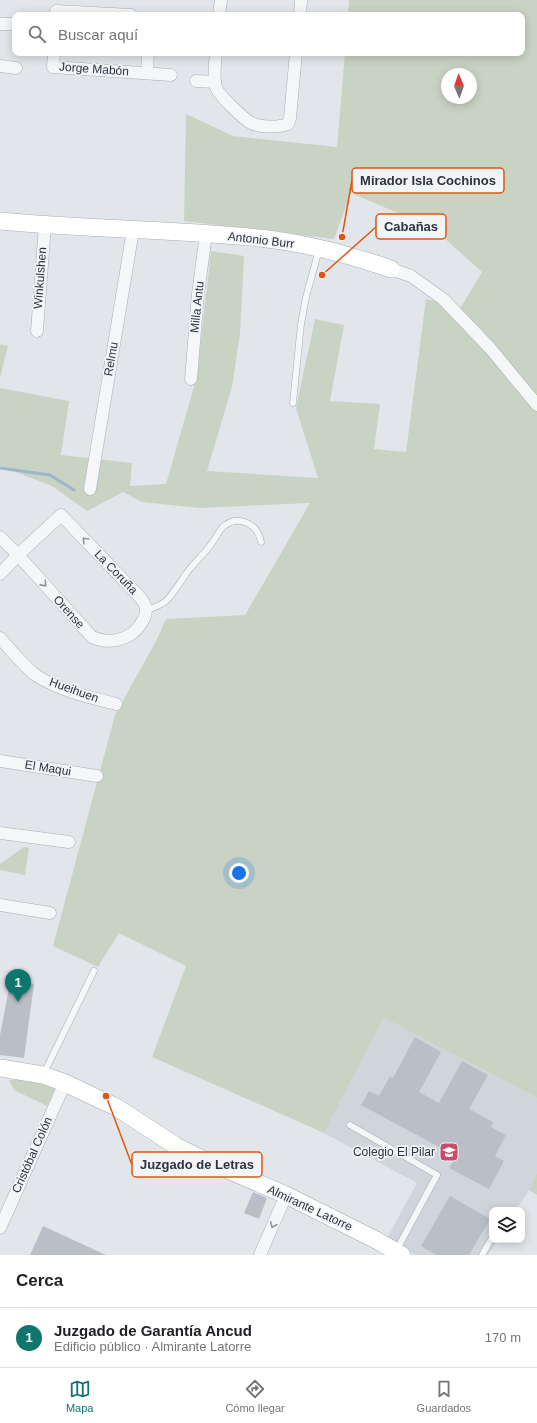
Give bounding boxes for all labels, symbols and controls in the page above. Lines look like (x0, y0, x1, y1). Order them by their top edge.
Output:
search box (12, 12, 525, 56)
icon: search (26, 23, 48, 45)
text: Buscar aquí (58, 26, 138, 43)
street label: Jorge Mabón (59, 60, 129, 78)
north arrow (441, 68, 477, 104)
callout: Mirador Isla Cochinos (352, 168, 504, 193)
text: Mirador Isla Cochinos (360, 173, 496, 188)
callout: Cabañas (376, 214, 446, 239)
text: Cabañas (384, 219, 438, 234)
street label: Antonio Burr (227, 229, 295, 251)
street label: Winkulshen (31, 247, 49, 309)
street label: Milla Antu (187, 280, 207, 334)
street label: Relmu (101, 341, 121, 377)
one-way arrow (82, 537, 90, 545)
street label: La Coruña (91, 547, 141, 597)
one-way arrow (39, 579, 47, 587)
street label: Orense (51, 593, 88, 632)
street label: Hueihuen (47, 675, 101, 705)
street label: El Maqui (24, 757, 72, 779)
your location (229, 863, 249, 883)
pin: 1 (5, 969, 31, 1002)
street label: Cristóbal Colón (9, 1115, 55, 1195)
school or university icon: Colegio El Pilar (438, 1141, 460, 1163)
place label: Colegio El Pilar (353, 1145, 435, 1159)
callout: Juzgado de Letras (132, 1152, 262, 1177)
text: Juzgado de Letras (140, 1157, 254, 1172)
street label: Almirante Latorre (265, 1182, 355, 1234)
map controls (489, 1207, 525, 1243)
button: layers (489, 1207, 525, 1243)
one-way arrow (270, 1221, 278, 1229)
text: Cerca (16, 1271, 63, 1290)
text: Juzgado de Garantía Ancud (54, 1322, 252, 1339)
text: 1 (25, 1330, 33, 1345)
text: 170 m (485, 1330, 521, 1345)
text: Edificio público · Almirante Latorre (54, 1339, 251, 1354)
tab: Mapa (66, 1378, 93, 1414)
tab: Cómo llegar (225, 1378, 285, 1414)
tab: Guardados (417, 1378, 471, 1414)

